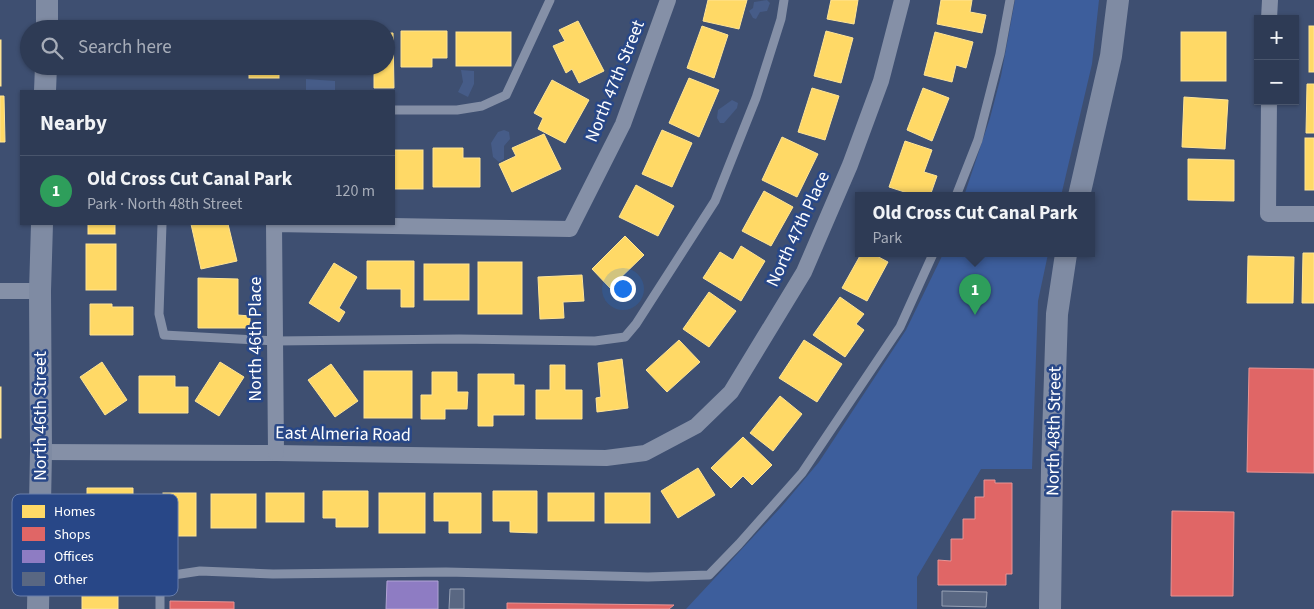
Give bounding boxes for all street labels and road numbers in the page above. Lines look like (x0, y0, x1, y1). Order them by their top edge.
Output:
street label: North 47th Street (579, 16, 651, 146)
street label: North 47th Place (760, 167, 836, 291)
street label: North 46th Place (243, 276, 268, 402)
street label: North 46th Street (28, 351, 53, 481)
street label: North 48th Street (1040, 366, 1068, 496)
street label: East Almeria Road (275, 420, 411, 448)

